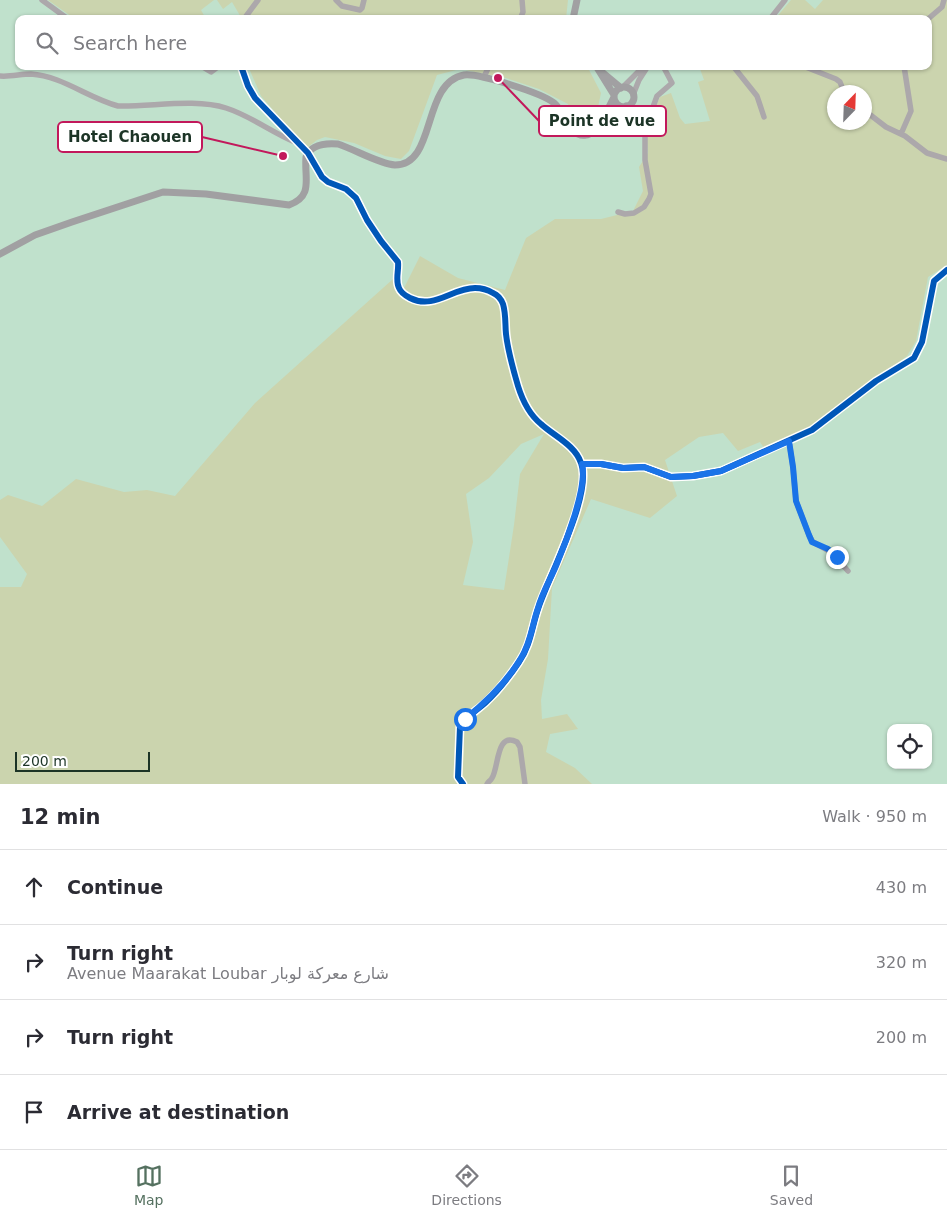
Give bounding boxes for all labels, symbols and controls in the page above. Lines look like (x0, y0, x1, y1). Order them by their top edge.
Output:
search box (15, 15, 932, 70)
icon: search (33, 29, 61, 57)
text: Search here (73, 32, 187, 54)
north arrow (827, 85, 872, 130)
callout: Point de vue (539, 106, 666, 136)
text: Point de vue (549, 112, 655, 130)
callout: Hotel Chaouen (58, 122, 202, 152)
text: Hotel Chaouen (68, 128, 192, 146)
route end (826, 546, 849, 569)
route start (454, 708, 477, 731)
map controls (887, 724, 932, 769)
button: locate (887, 724, 932, 769)
scale bar (15, 749, 150, 772)
text: 200 m (22, 753, 67, 769)
text: 12 min (20, 805, 101, 829)
text: Walk · 950 m (822, 807, 927, 826)
icon: ahead (20, 873, 48, 901)
text: Continue (67, 876, 163, 898)
text: 430 m (876, 878, 927, 897)
text: Turn right (67, 942, 173, 964)
icon: right (20, 948, 48, 976)
text: 320 m (876, 953, 927, 972)
text: Avenue Maarakat Loubar شارع معركة لوبار (67, 964, 389, 983)
icon: right (20, 1023, 48, 1051)
text: Turn right (67, 1026, 173, 1048)
text: 200 m (876, 1028, 927, 1047)
icon: arrive (20, 1098, 48, 1126)
text: Arrive at destination (67, 1101, 289, 1123)
tab: Map (134, 1162, 163, 1208)
tab: Directions (431, 1162, 502, 1208)
tab: Saved (770, 1162, 813, 1208)

